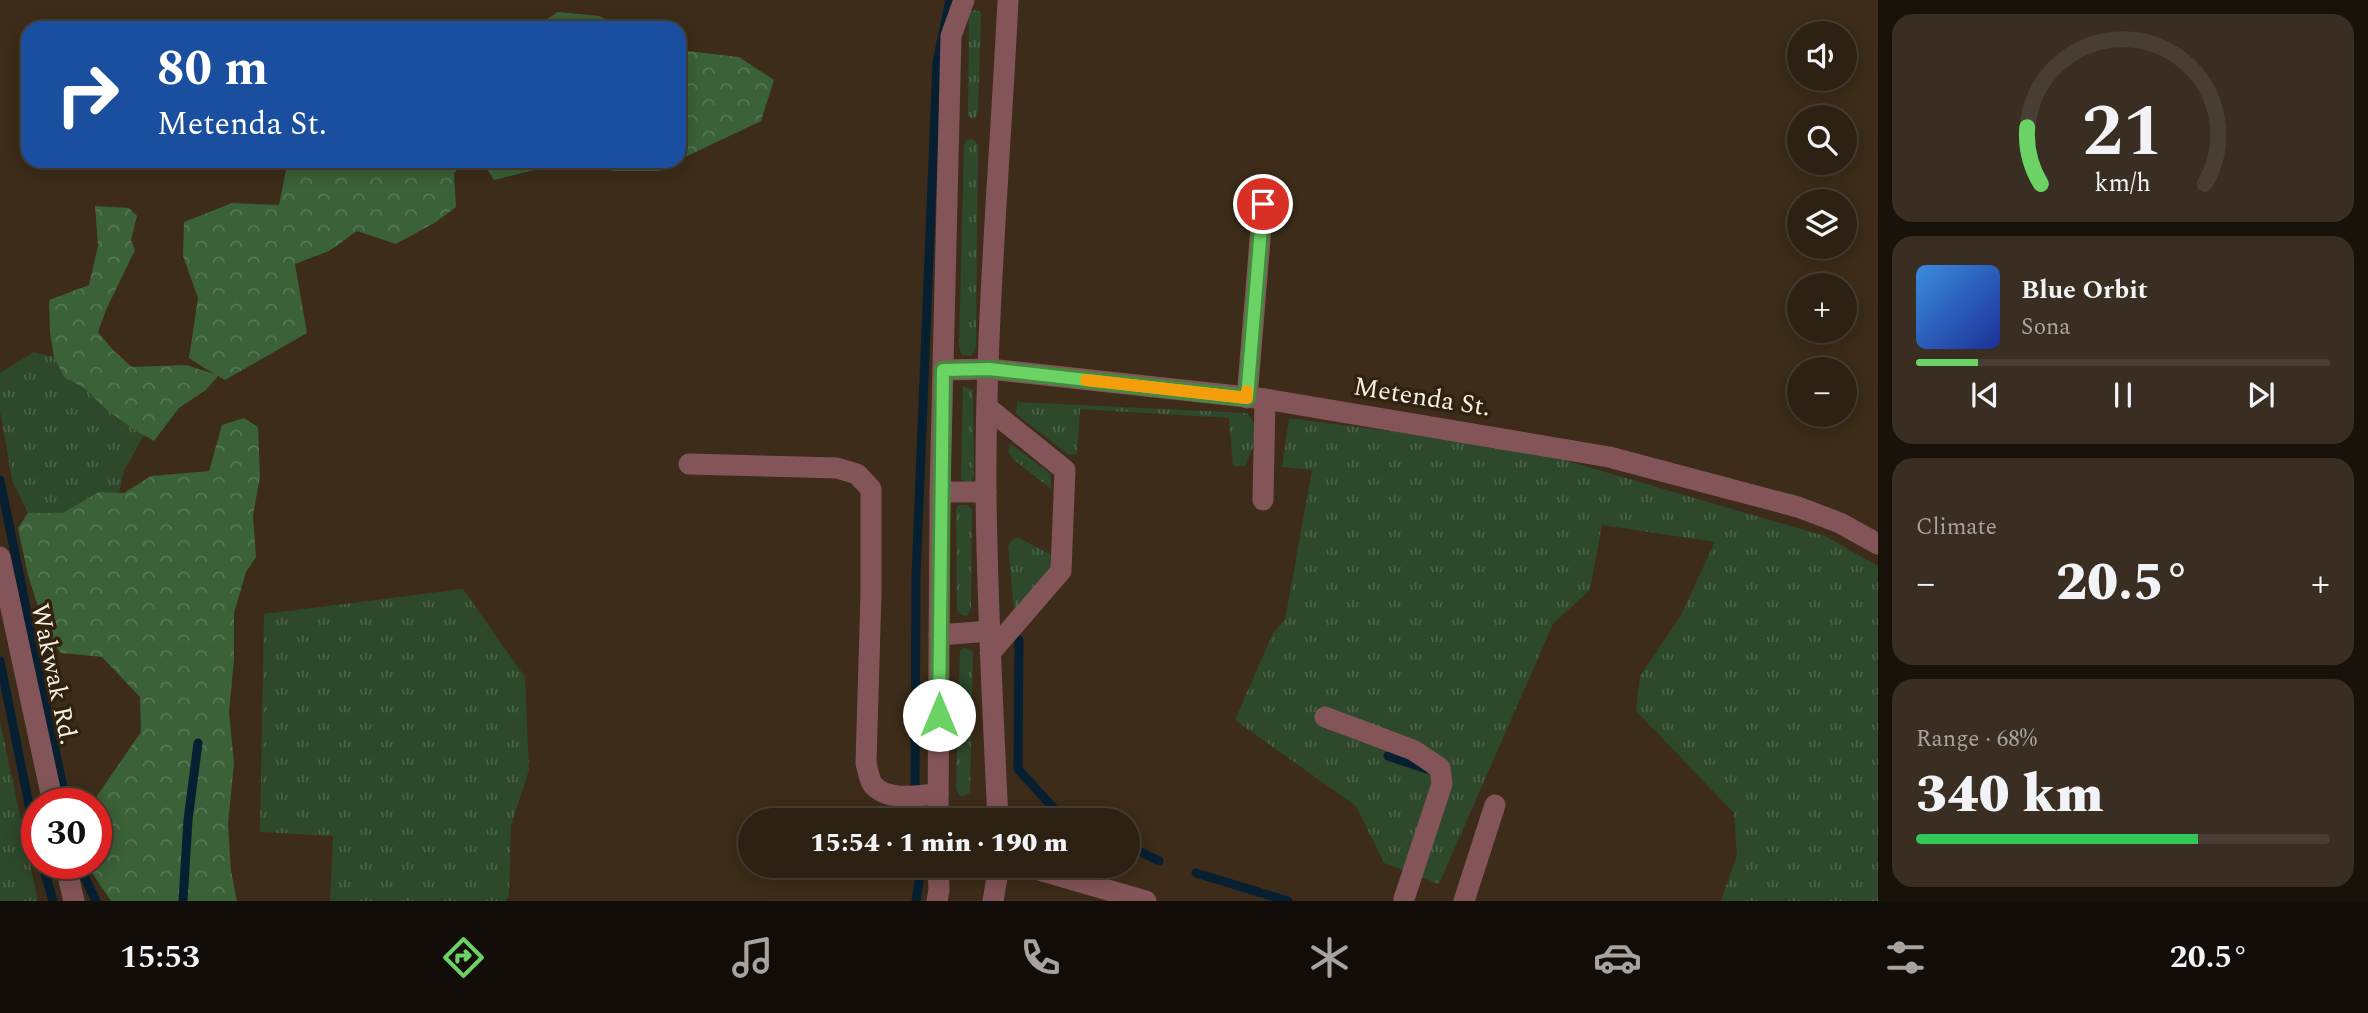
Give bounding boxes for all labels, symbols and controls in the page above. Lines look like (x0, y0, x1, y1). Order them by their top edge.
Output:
map controls (1787, 21, 1857, 427)
button: sound (1787, 21, 1857, 91)
text: 80 m (157, 32, 268, 107)
icon: right (42, 49, 133, 140)
text: 21 (2082, 77, 2164, 188)
text: Metenda St. (157, 100, 327, 149)
button: search (1787, 105, 1857, 175)
text: km/h (2095, 165, 2151, 203)
pin (1233, 174, 1293, 234)
icon: arrive (1244, 185, 1282, 223)
button: layers (1787, 189, 1857, 259)
text: Blue Orbit (2021, 270, 2148, 310)
button: + (1787, 273, 1857, 343)
text: Sona (2021, 310, 2071, 345)
button: − (1787, 357, 1857, 427)
street label: Metenda St. (1351, 366, 1493, 428)
icon: previous (1966, 376, 2004, 414)
icon: pause (2104, 376, 2142, 414)
icon: next (2242, 376, 2280, 414)
text: Climate (1916, 510, 1997, 545)
text: 20.5° (2056, 544, 2190, 623)
text: − (1916, 555, 1935, 613)
text: + (2311, 555, 2330, 613)
street label: Wakwak Rd. (20, 600, 88, 748)
position arrow (902, 678, 976, 752)
text: Range · 68% (1916, 722, 2037, 757)
text: 340 km (1916, 756, 2104, 835)
speed limit sign: 30 (21, 788, 112, 879)
text: 15:54 · 1 min · 190 m (810, 823, 1068, 863)
text: 15:53 (120, 933, 200, 982)
icon: directions (439, 933, 488, 982)
icon: music (728, 933, 777, 982)
icon: phone (1016, 933, 1065, 982)
icon: climate (1305, 933, 1354, 982)
icon: car (1593, 933, 1642, 982)
icon: filters (1881, 933, 1930, 982)
text: 20.5° (2170, 933, 2248, 982)

